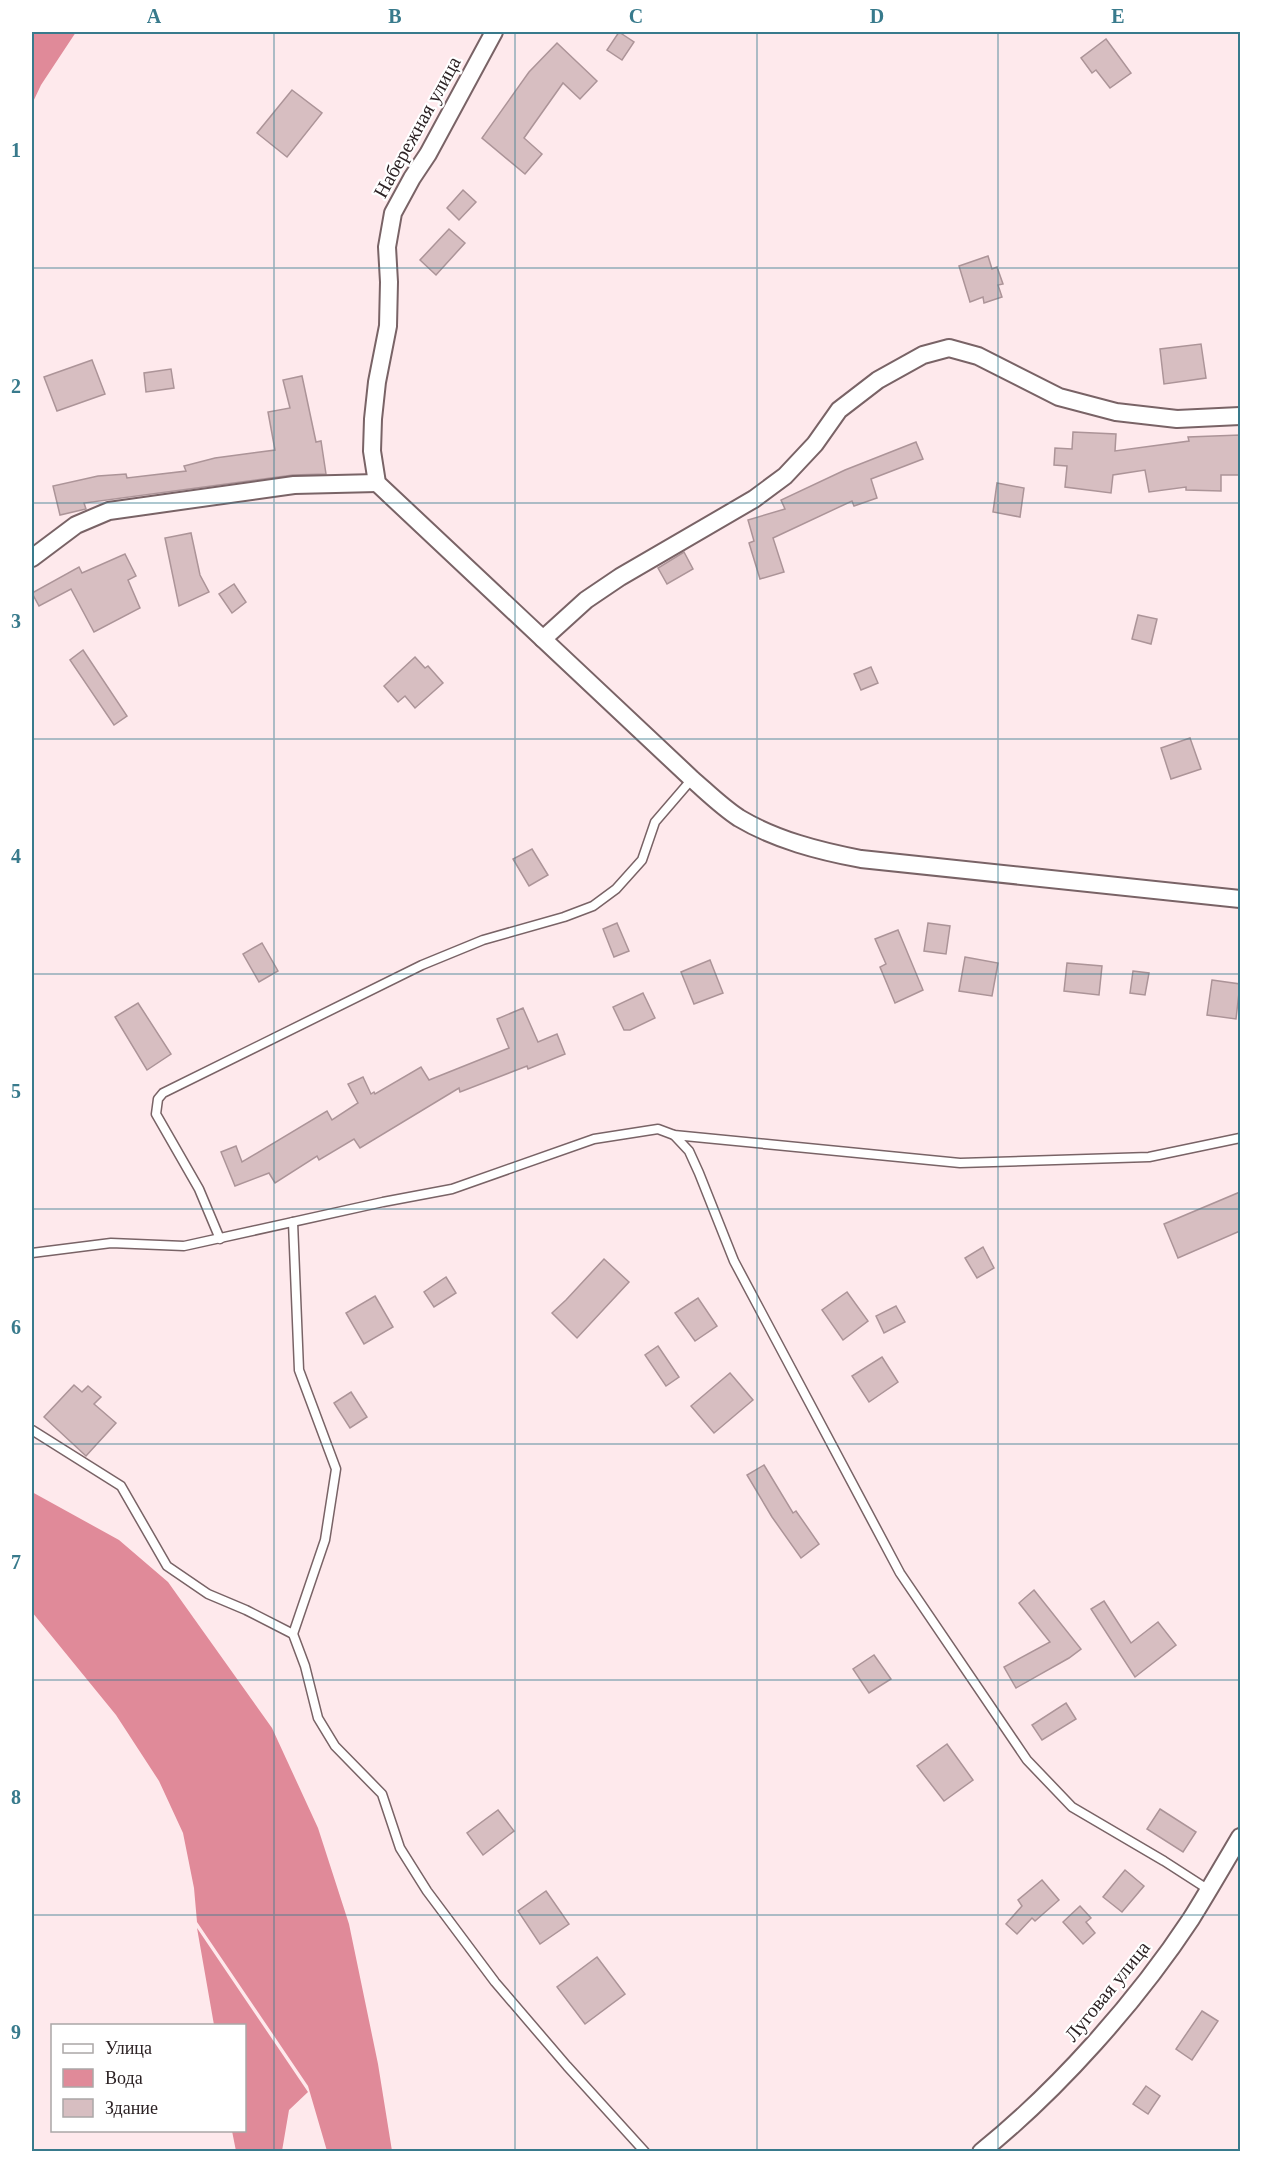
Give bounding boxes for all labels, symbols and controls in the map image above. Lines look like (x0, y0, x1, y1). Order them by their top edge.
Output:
text: A (147, 5, 162, 27)
text: B (388, 5, 402, 27)
text: C (629, 5, 643, 27)
text: D (870, 5, 884, 27)
text: E (1111, 5, 1125, 27)
street label: Набережная улица (369, 52, 466, 202)
text: 1 (11, 139, 21, 161)
text: 2 (11, 375, 21, 397)
text: 3 (11, 610, 21, 632)
text: 4 (11, 845, 21, 867)
text: 5 (11, 1080, 21, 1102)
text: 6 (11, 1316, 21, 1338)
text: 7 (11, 1551, 21, 1573)
text: 8 (11, 1786, 21, 1808)
street label: Луговая улица (1060, 1936, 1155, 2046)
text: 9 (11, 2021, 21, 2043)
legend (51, 2024, 246, 2132)
text: Улица (105, 2038, 152, 2058)
text: Вода (105, 2068, 143, 2088)
text: Здание (105, 2098, 158, 2118)

